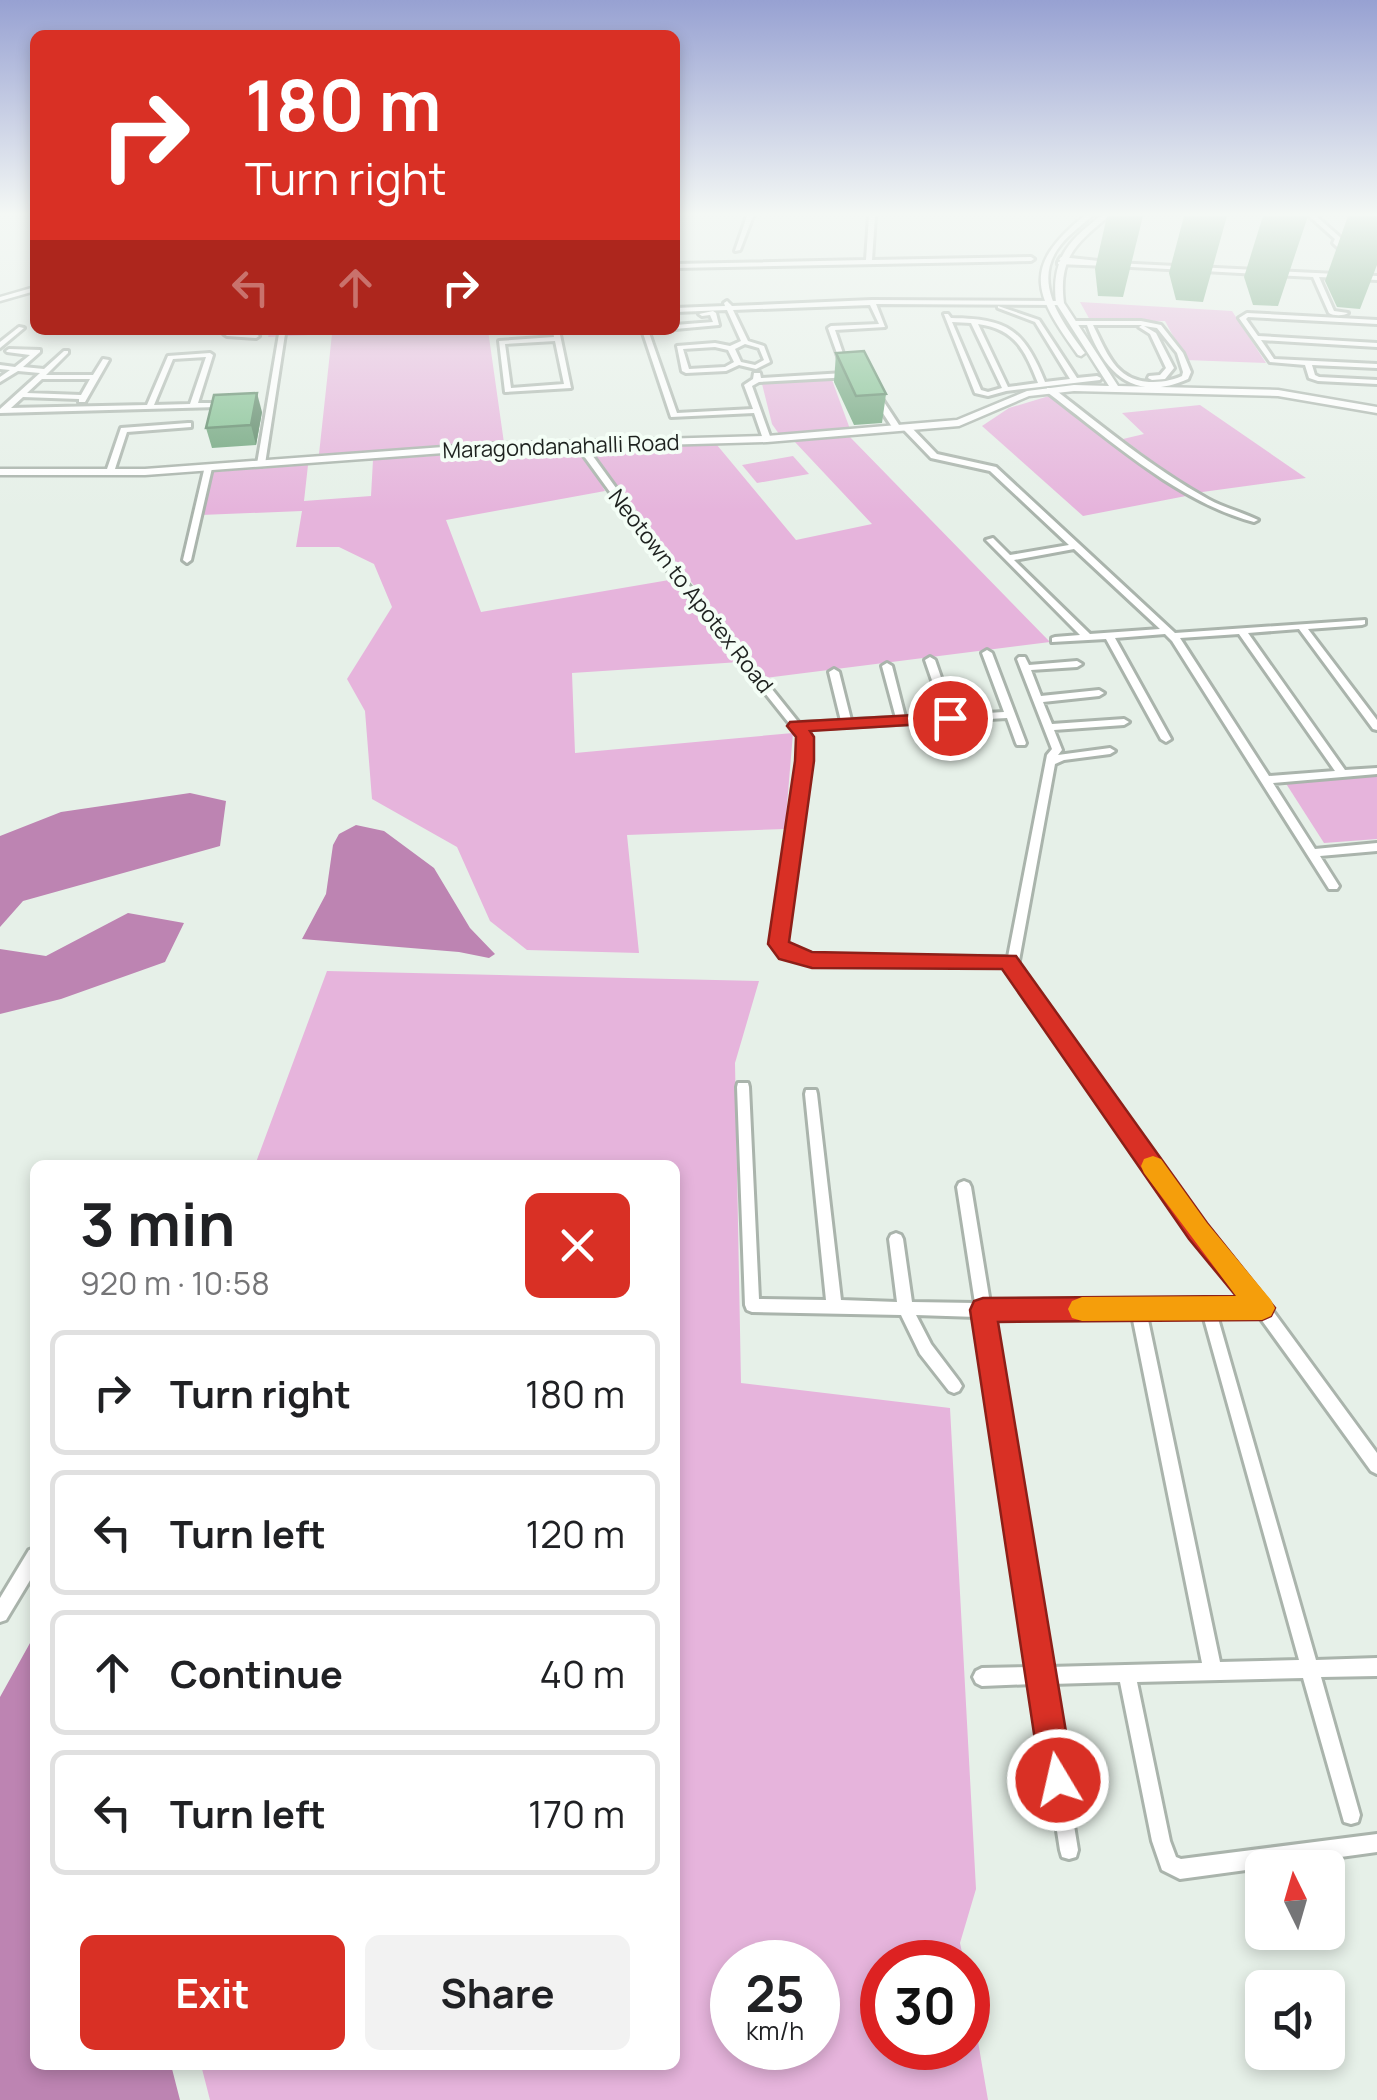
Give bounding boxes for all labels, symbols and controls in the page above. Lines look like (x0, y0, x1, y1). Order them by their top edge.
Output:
text: 180 m (245, 56, 442, 152)
icon: right (80, 70, 210, 200)
text: Turn right (245, 147, 446, 209)
icon: left (223, 260, 278, 315)
icon: ahead (328, 260, 383, 315)
icon: right (433, 260, 488, 315)
street label: Maragondanahalli Road (442, 427, 680, 465)
street label: Neotown to Apotex Road (602, 483, 780, 699)
pin (908, 676, 993, 761)
icon: arrive (923, 691, 978, 746)
text: 3 min (80, 1182, 235, 1264)
button: close (525, 1193, 630, 1298)
text: 920 m · 10:58 (80, 1261, 270, 1305)
icon: right (85, 1365, 140, 1420)
text: Turn right (170, 1367, 351, 1419)
text: 180 m (525, 1367, 625, 1419)
icon: left (85, 1505, 140, 1560)
text: Turn left (170, 1507, 326, 1559)
text: 120 m (526, 1507, 625, 1559)
icon: ahead (85, 1645, 140, 1700)
text: Continue (170, 1647, 343, 1699)
text: 40 m (540, 1647, 625, 1699)
position arrow (1006, 1728, 1110, 1832)
icon: left (85, 1785, 140, 1840)
text: Turn left (170, 1787, 326, 1839)
text: 170 m (528, 1787, 625, 1839)
north arrow (1245, 1850, 1345, 1950)
map controls (1245, 1850, 1345, 2070)
button: Exit (80, 1935, 345, 2050)
button: Share (365, 1935, 630, 2050)
speed limit sign: 30 (860, 1940, 990, 2070)
text: 25 (745, 1959, 805, 2027)
button: sound (1245, 1970, 1345, 2070)
text: km/h (746, 2013, 804, 2048)

